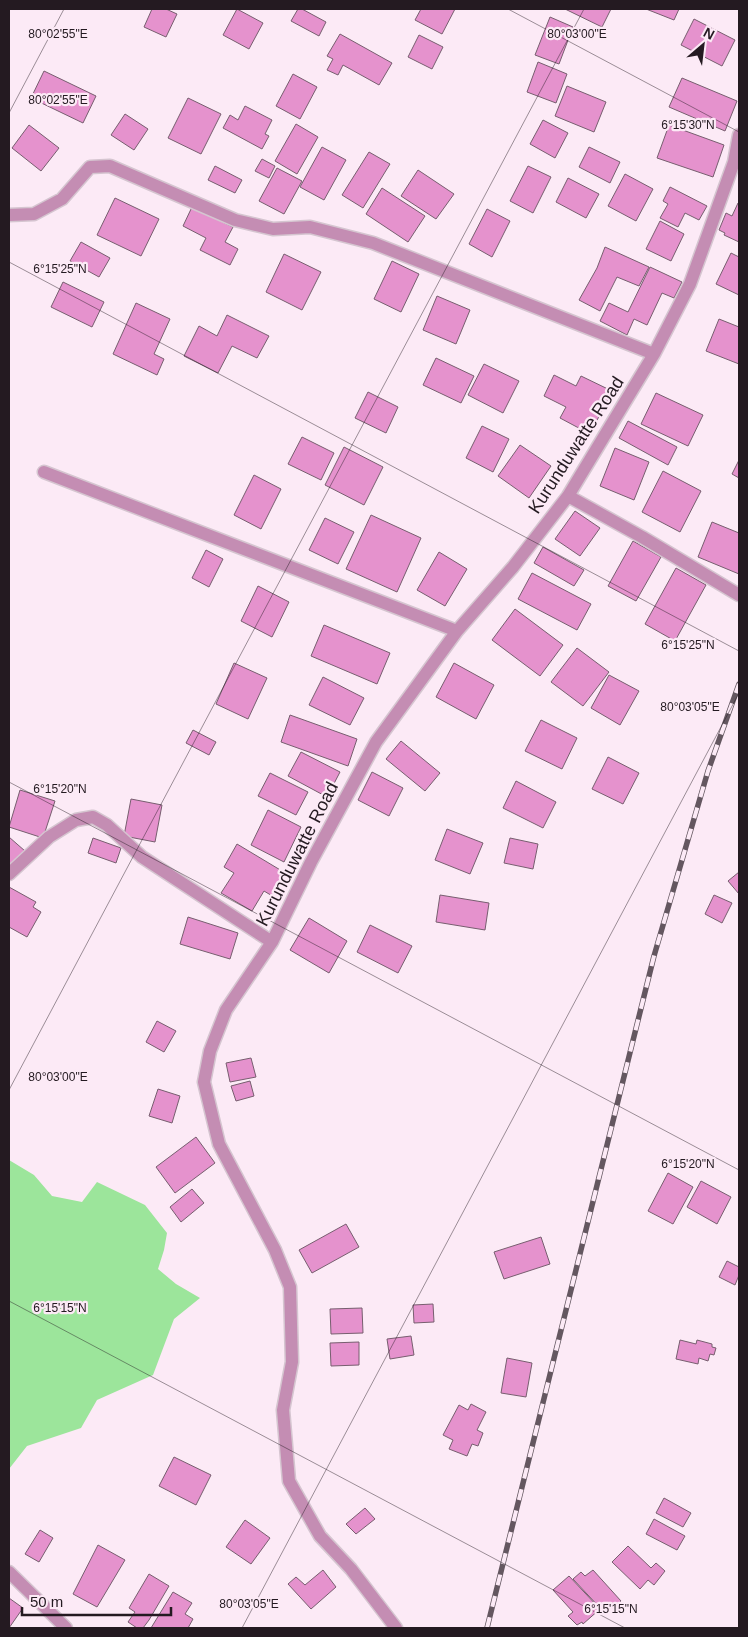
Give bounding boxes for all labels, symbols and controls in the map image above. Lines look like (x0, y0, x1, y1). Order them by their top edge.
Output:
north arrow (678, 20, 728, 70)
text: N (701, 24, 717, 43)
text: 80°02'55"E (28, 27, 88, 41)
text: 80°03'00"E (547, 27, 607, 41)
text: 80°02'55"E (28, 93, 88, 107)
text: 6°15'30"N (661, 118, 715, 132)
text: 6°15'25"N (33, 262, 87, 276)
street label: Kurunduwatte Road (524, 373, 628, 517)
text: 6°15'25"N (661, 638, 715, 652)
text: 80°03'05"E (660, 700, 720, 714)
street label: Kurunduwatte Road (252, 779, 342, 929)
text: 6°15'20"N (33, 782, 87, 796)
text: 80°03'00"E (28, 1070, 88, 1084)
text: 6°15'20"N (661, 1157, 715, 1171)
text: 6°15'15"N (33, 1301, 87, 1315)
scale bar (22, 1584, 171, 1616)
text: 50 m (30, 1593, 63, 1610)
text: 80°03'05"E (219, 1597, 279, 1611)
text: 6°15'15"N (584, 1602, 638, 1616)

